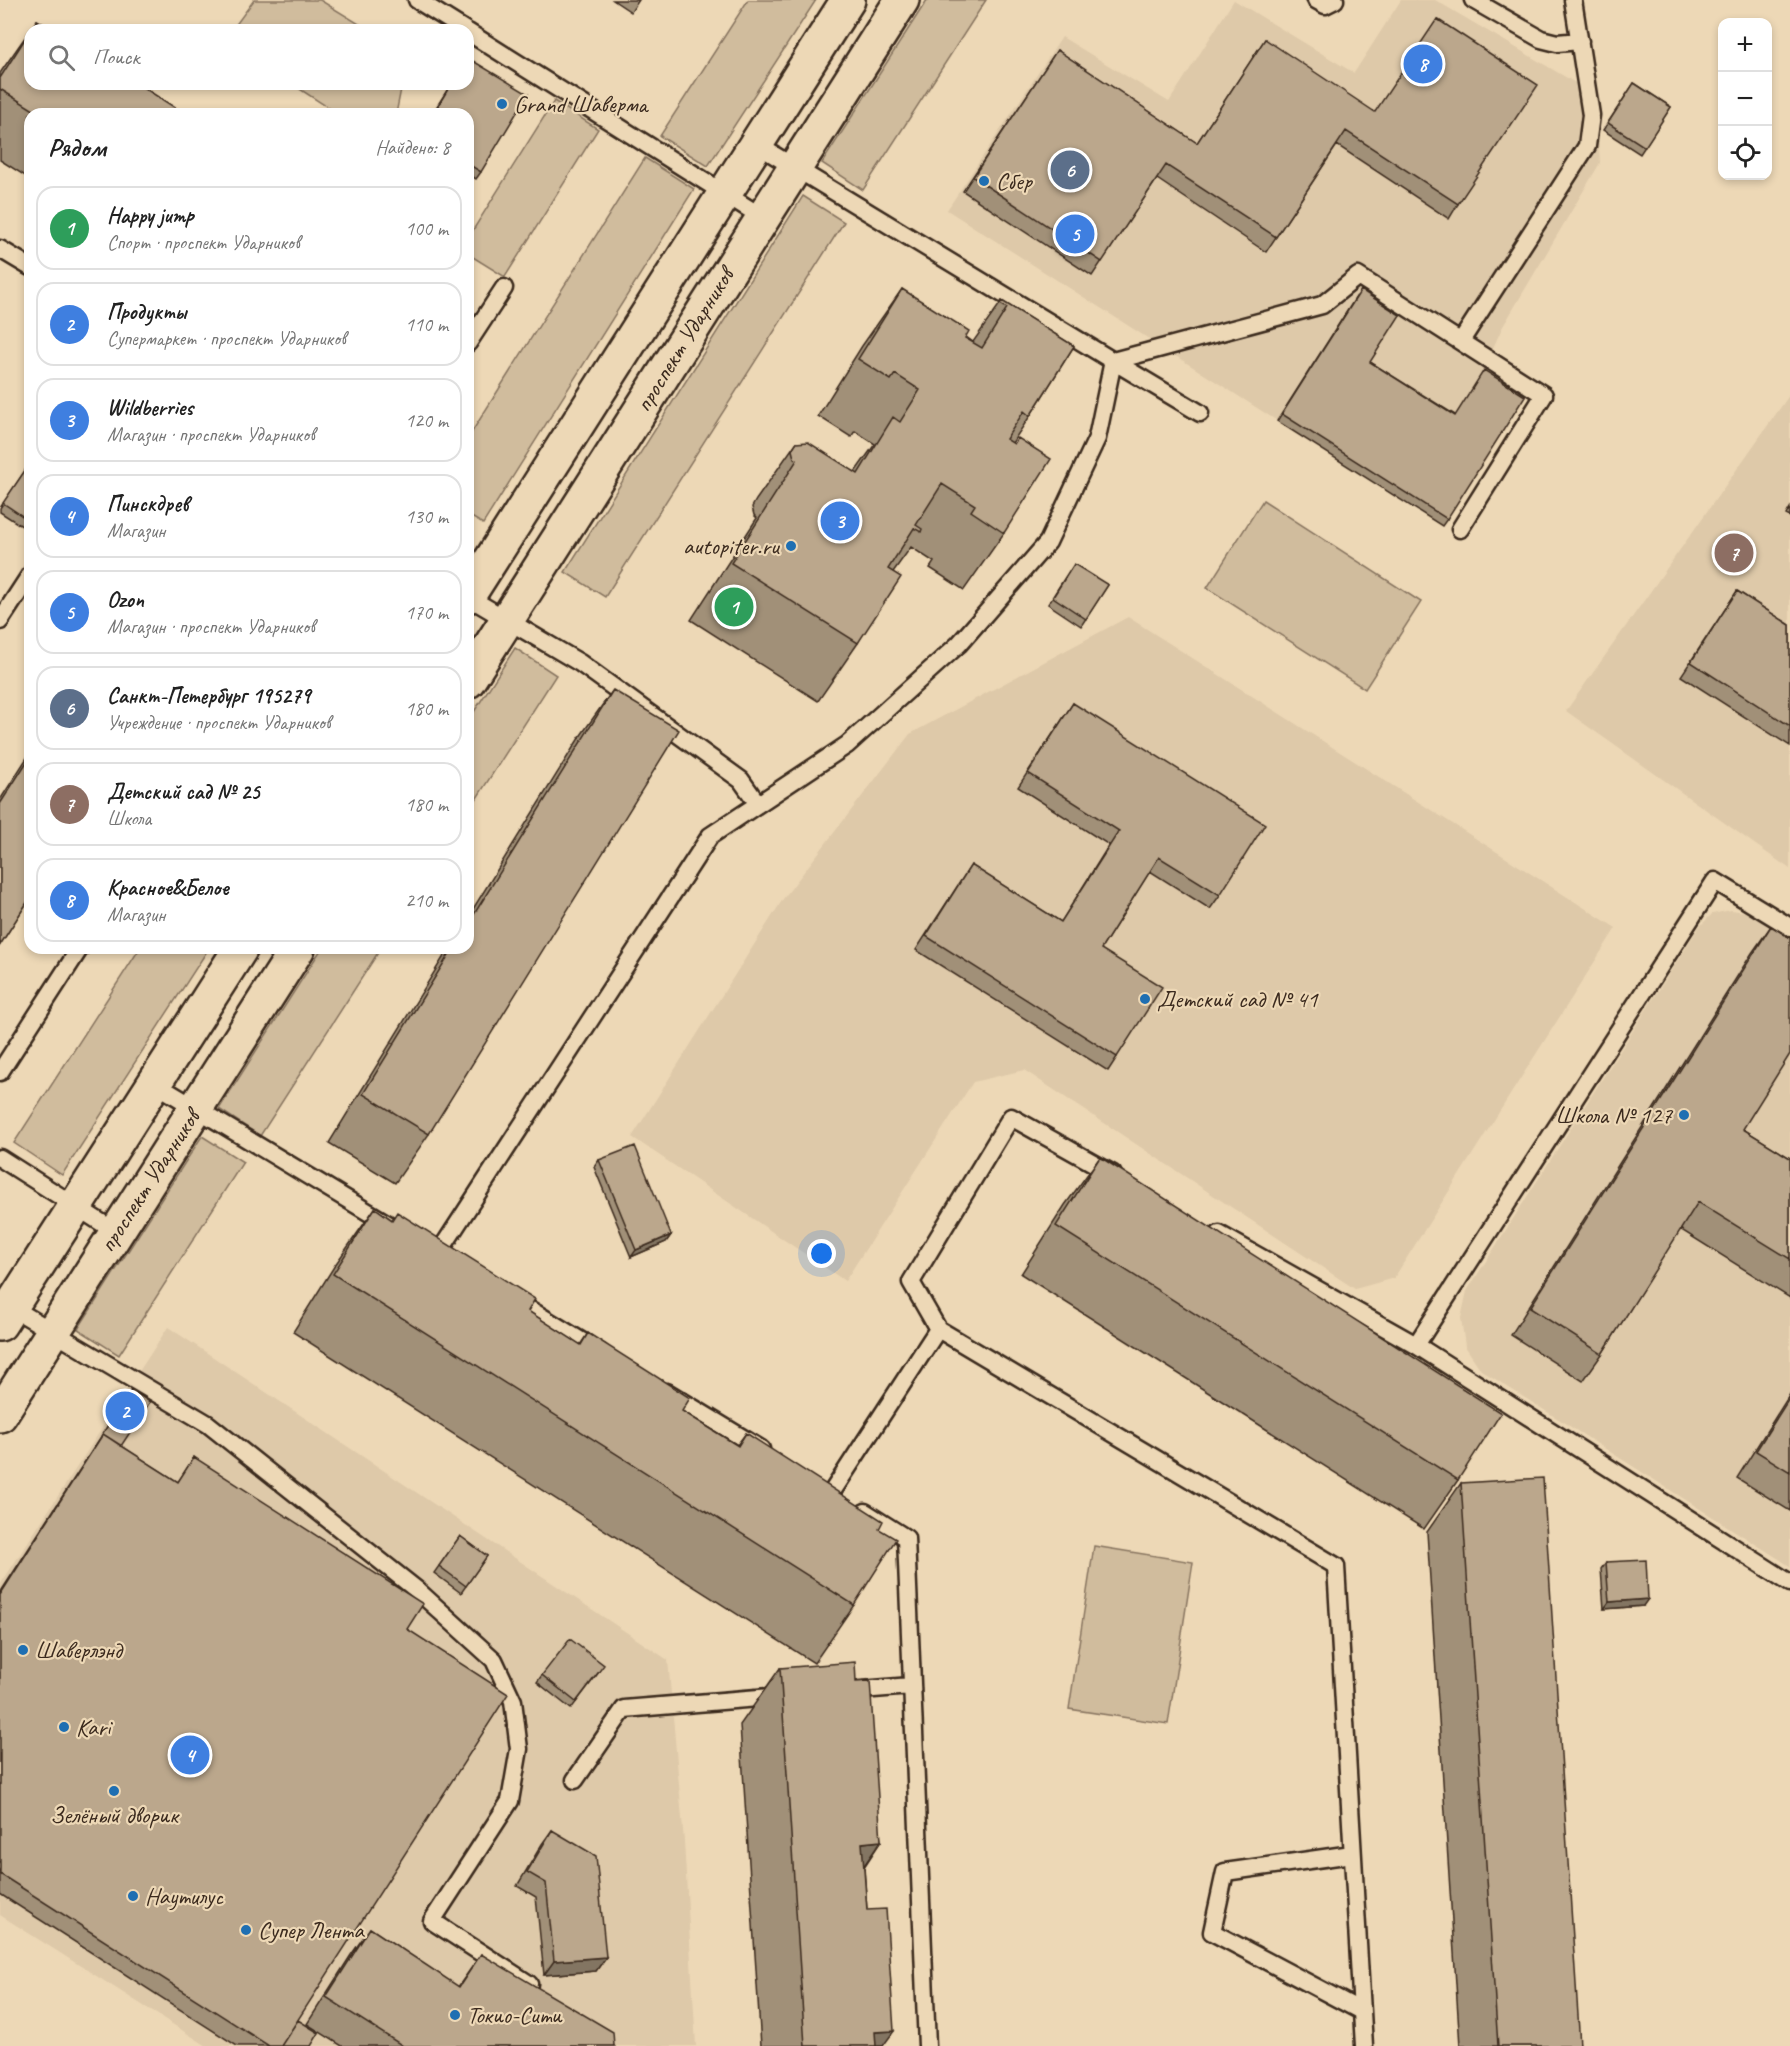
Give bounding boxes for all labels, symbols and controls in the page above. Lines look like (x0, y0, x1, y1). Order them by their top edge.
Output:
map controls (1718, 18, 1772, 180)
button: + (1718, 18, 1772, 72)
search box (24, 24, 474, 90)
icon: search (45, 41, 78, 74)
pin: 8 (1404, 42, 1442, 86)
text: Поиск (93, 43, 139, 71)
button: − (1718, 72, 1772, 126)
place label: Grand Шаверма (514, 89, 649, 119)
marker: Grand Шаверма (495, 97, 509, 111)
button: locate (1718, 126, 1772, 180)
text: Рядом (48, 131, 106, 164)
text: Найдено: 8 (375, 135, 450, 160)
pin: 6 (1050, 148, 1090, 192)
place label: Сбер (996, 166, 1034, 196)
marker: Сбер (977, 174, 991, 188)
text: Happy jump (107, 202, 194, 230)
pin: 5 (1056, 212, 1094, 256)
text: 1 (65, 216, 74, 241)
text: 100 m (405, 216, 448, 241)
text: Спорт · проспект Ударников (107, 230, 300, 255)
street label: проспект Ударников (628, 259, 742, 417)
text: Продукты (107, 298, 186, 326)
text: 2 (65, 312, 74, 337)
text: 110 m (405, 312, 448, 337)
text: Супермаркет · проспект Ударников (107, 326, 346, 351)
text: Wildberries (107, 394, 193, 422)
text: 3 (65, 408, 74, 433)
text: 120 m (405, 408, 448, 433)
text: Магазин · проспект Ударников (107, 422, 315, 447)
text: Пинскдрев (107, 490, 189, 518)
pin: 3 (820, 498, 860, 544)
text: 4 (65, 504, 74, 529)
text: 130 m (405, 504, 448, 529)
text: Магазин (107, 518, 165, 543)
pin: 7 (1714, 530, 1754, 576)
place label: autopiter.ru (683, 531, 781, 561)
marker: autopiter.ru (784, 539, 798, 553)
pin: 1 (714, 584, 754, 630)
text: Ozon (107, 586, 144, 614)
text: 5 (65, 600, 74, 625)
text: 170 m (405, 600, 448, 625)
text: Магазин · проспект Ударников (107, 614, 315, 639)
text: Санкт-Петербург 195279 (107, 682, 310, 710)
text: 6 (65, 696, 74, 721)
text: 180 m (405, 696, 448, 721)
text: Учреждение · проспект Ударников (107, 710, 331, 735)
text: Детский сад № 25 (107, 778, 260, 806)
text: 7 (65, 792, 74, 817)
text: 180 m (405, 792, 448, 817)
text: Школа (107, 806, 151, 831)
text: Красное&Белое (107, 874, 229, 902)
text: 8 (65, 888, 74, 913)
text: 210 m (405, 888, 448, 913)
text: Магазин (107, 902, 165, 927)
place label: Детский сад № 41 (1157, 984, 1319, 1014)
marker: Детский сад № 41 (1138, 992, 1152, 1006)
place label: Школа № 127 (1555, 1100, 1673, 1130)
street label: проспект Ударников (92, 1101, 208, 1258)
marker: Школа № 127 (1677, 1108, 1691, 1122)
your location (807, 1239, 836, 1268)
pin: 2 (106, 1388, 144, 1434)
place label: Шаверлэнд (35, 1635, 124, 1665)
marker: Шаверлэнд (16, 1643, 30, 1657)
place label: Kari (76, 1712, 113, 1742)
marker: Kari (57, 1720, 71, 1734)
pin: 4 (170, 1732, 210, 1778)
marker: Зелёный дворик (107, 1784, 121, 1798)
place label: Зелёный дворик (50, 1800, 180, 1830)
place label: Наутилус (145, 1881, 224, 1911)
marker: Наутилус (126, 1889, 140, 1903)
place label: Супер Лента (258, 1915, 365, 1945)
marker: Супер Лента (239, 1923, 253, 1937)
place label: Токио-Сити (467, 2000, 563, 2030)
marker: Токио-Сити (448, 2008, 462, 2022)

